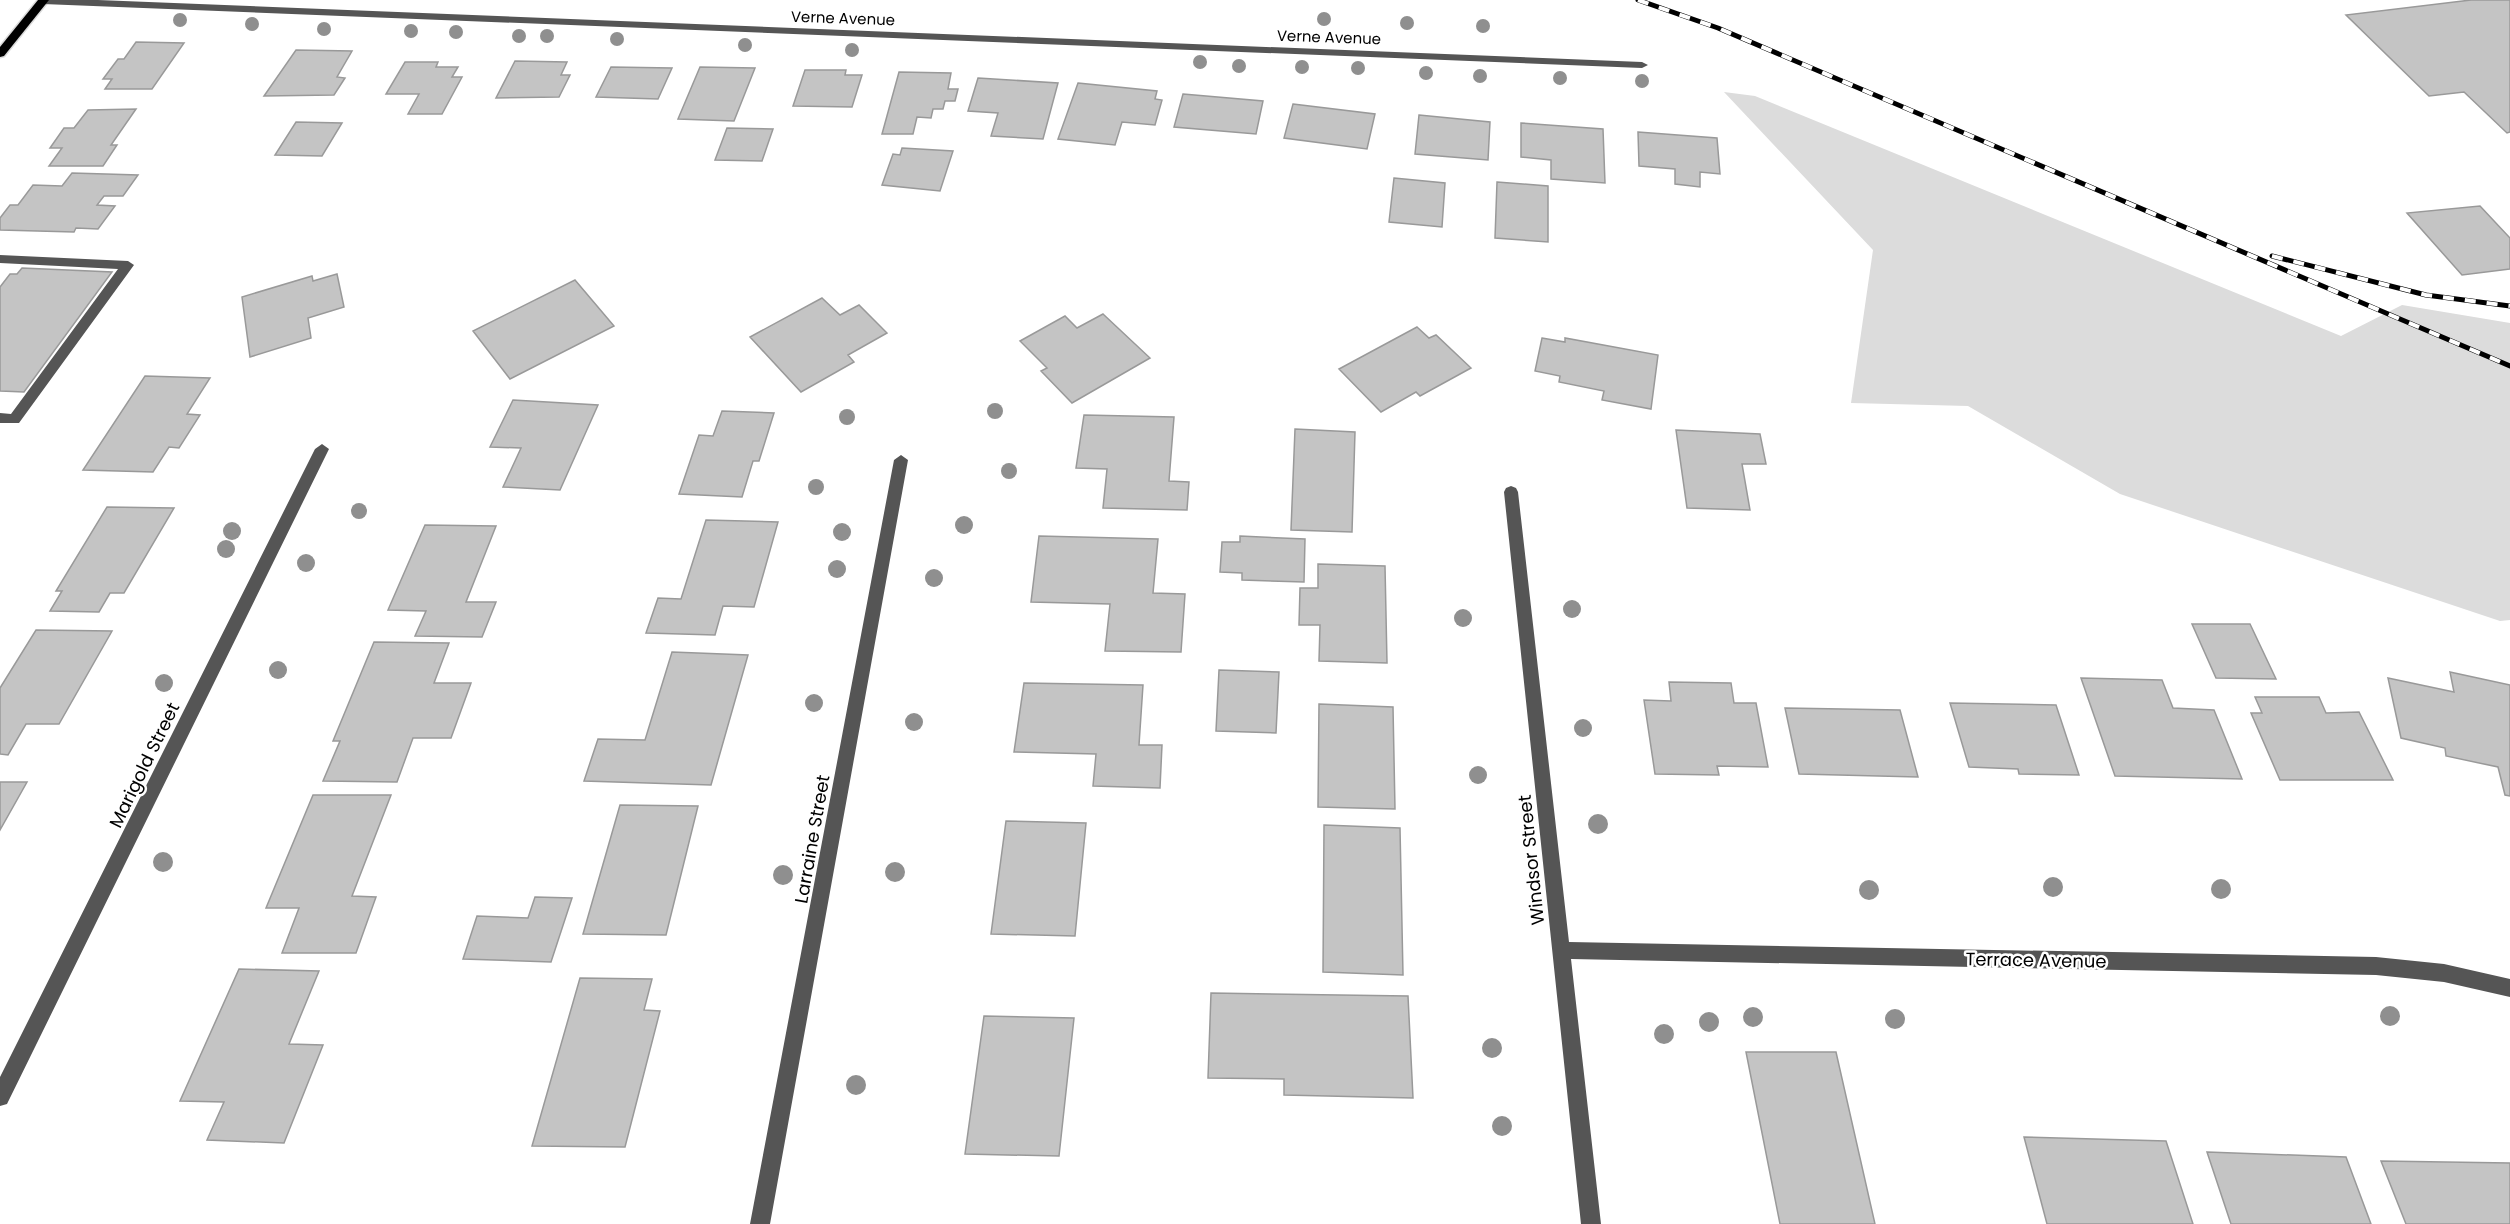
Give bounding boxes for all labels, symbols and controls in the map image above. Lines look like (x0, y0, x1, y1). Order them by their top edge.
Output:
street label: Verne Avenue (791, 6, 895, 30)
street label: Verne Avenue (1277, 25, 1381, 49)
street label: Marigold Street (103, 698, 185, 832)
street label: Larraine Street (788, 773, 836, 905)
street label: Windsor Street (1512, 794, 1550, 926)
street label: Terrace Avenue (1965, 946, 2107, 974)

